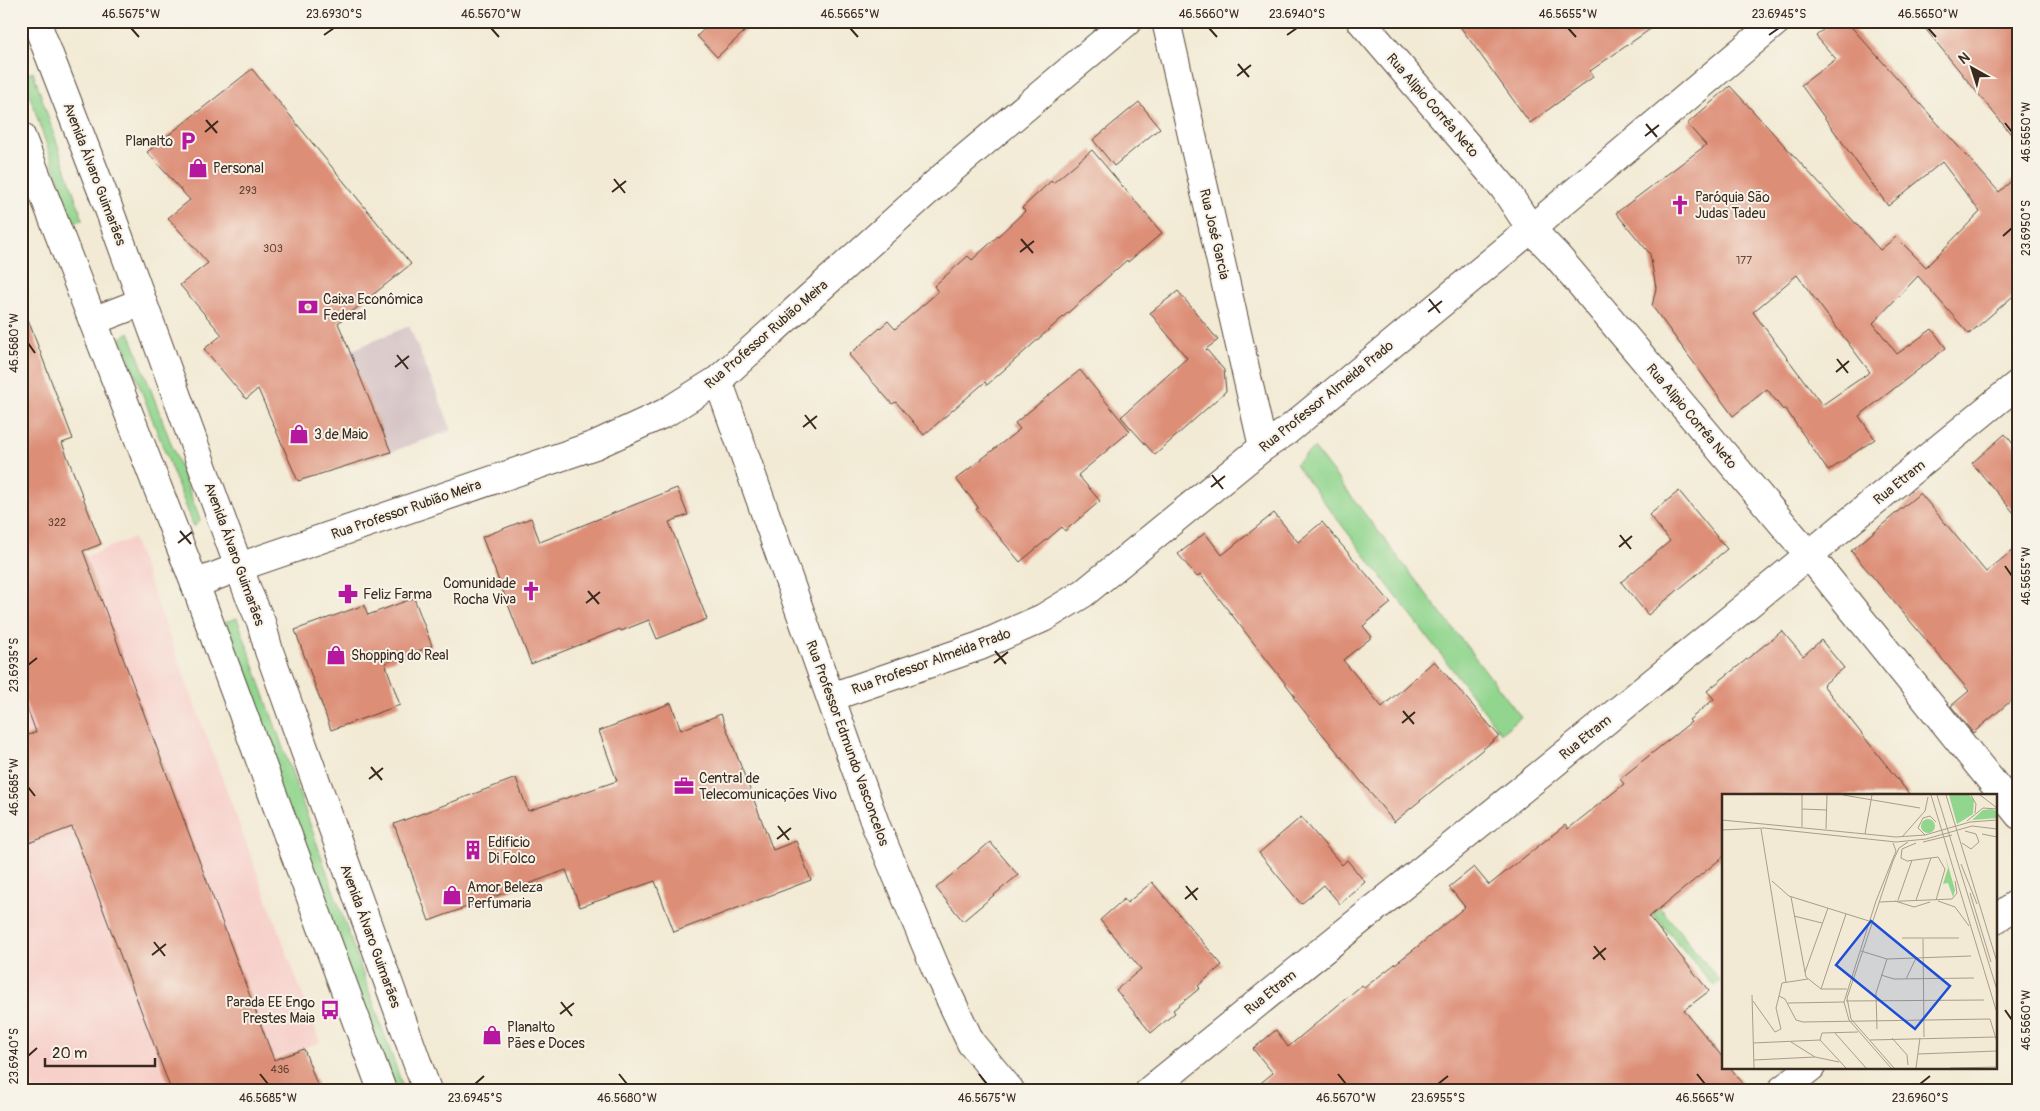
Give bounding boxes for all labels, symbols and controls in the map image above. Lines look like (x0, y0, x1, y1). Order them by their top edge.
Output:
text: 46.5675°W (102, 7, 160, 22)
text: 23.6930°S (306, 7, 362, 22)
text: 46.5670°W (461, 7, 521, 22)
text: 46.5665°W (820, 7, 880, 22)
text: 46.5660°W (1179, 7, 1239, 22)
text: 23.6940°S (1269, 7, 1325, 22)
text: 46.5655°W (1539, 7, 1597, 22)
text: 23.6945°S (1752, 7, 1806, 22)
text: 46.5650°W (1898, 7, 1958, 22)
north arrow (1948, 42, 1998, 92)
text: N (1955, 49, 1973, 68)
street label: Rua Alipio Corrêa Neto (1383, 50, 1483, 161)
street label: Avenida Álvaro Guimarães (59, 100, 131, 249)
text: 46.5650°W (2019, 102, 2034, 162)
parking icon: Planalto (177, 130, 199, 152)
place label: Planalto (125, 133, 173, 150)
shop icon: Personal (187, 157, 209, 179)
place label: Personal (213, 160, 264, 177)
house number: 293 (239, 184, 257, 197)
street label: Rua José Garcia (1196, 187, 1233, 281)
place label: Paróquia São Judas Tadeu (1695, 189, 1770, 222)
church icon: Paróquia São Judas Tadeu (1669, 194, 1691, 216)
text: 23.6950°S (2019, 200, 2034, 256)
house number: 303 (263, 242, 283, 255)
house number: 177 (1736, 254, 1752, 267)
street label: Rua Professor Rubião Meira (701, 276, 831, 392)
place label: Caixa Econômica Federal (323, 291, 423, 324)
bank icon: Caixa Econômica Federal (297, 296, 319, 318)
text: 46.5680°W (7, 313, 22, 373)
street label: Rua Professor Almeida Prado (1256, 337, 1397, 456)
street label: Rua Alipio Corrêa Neto (1643, 360, 1741, 473)
shop icon: 3 de Maio (288, 423, 310, 445)
place label: 3 de Maio (314, 426, 369, 443)
street label: Rua Etram (1870, 456, 1929, 508)
street label: Rua Professor Rubião Meira (329, 476, 483, 543)
street label: Avenida Álvaro Guimarães (201, 480, 270, 629)
house number: 322 (48, 516, 66, 529)
text: 46.5655°W (2019, 547, 2034, 605)
place label: Comunidade Rocha Viva (443, 575, 516, 608)
church icon: Comunidade Rocha Viva (520, 580, 542, 602)
pharmacy icon: Feliz Farma (337, 583, 359, 605)
place label: Feliz Farma (363, 586, 432, 603)
street label: Rua Professor Almeida Prado (849, 625, 1013, 698)
text: 23.6935°S (7, 638, 22, 692)
street label: Rua Professor Edmundo Vasconcelos (802, 638, 893, 849)
shop icon: Shopping do Real (325, 644, 347, 666)
place label: Shopping do Real (351, 647, 449, 664)
street label: Rua Etram (1556, 711, 1615, 763)
text: 46.5685°W (7, 758, 22, 816)
place label: Central de Telecomunicações Vivo (699, 770, 837, 803)
office icon: Central de Telecomunicações Vivo (673, 775, 695, 797)
inset map (1722, 794, 1998, 1068)
place label: Edificio Di Folco (488, 834, 536, 867)
building icon: Edificio Di Folco (462, 839, 484, 861)
street label: Avenida Álvaro Guimarães (337, 862, 406, 1011)
place label: Amor Beleza Perfumaria (467, 879, 543, 912)
shop icon: Amor Beleza Perfumaria (441, 884, 463, 906)
street label: Rua Etram (1241, 966, 1300, 1018)
text: 46.5660°W (2019, 990, 2034, 1050)
place label: Parada EE Engº Prestes Maia (226, 994, 315, 1027)
bus stop icon: Parada EE Engº Prestes Maia (319, 999, 341, 1021)
place label: Planalto Pães e Doces (507, 1019, 585, 1052)
shop icon: Planalto Pães e Doces (481, 1024, 503, 1046)
text: 23.6940°S (7, 1028, 22, 1084)
scale bar (45, 1036, 155, 1068)
text: 20 m (52, 1044, 87, 1063)
house number: 436 (271, 1063, 289, 1076)
text: 46.5685°W (239, 1091, 297, 1106)
text: 23.6945°S (448, 1091, 502, 1106)
text: 46.5680°W (597, 1091, 657, 1106)
text: 46.5675°W (958, 1091, 1016, 1106)
text: 46.5670°W (1316, 1091, 1376, 1106)
text: 23.6955°S (1411, 1091, 1465, 1106)
text: 46.5665°W (1675, 1091, 1735, 1106)
text: 23.6960°S (1892, 1091, 1948, 1106)

